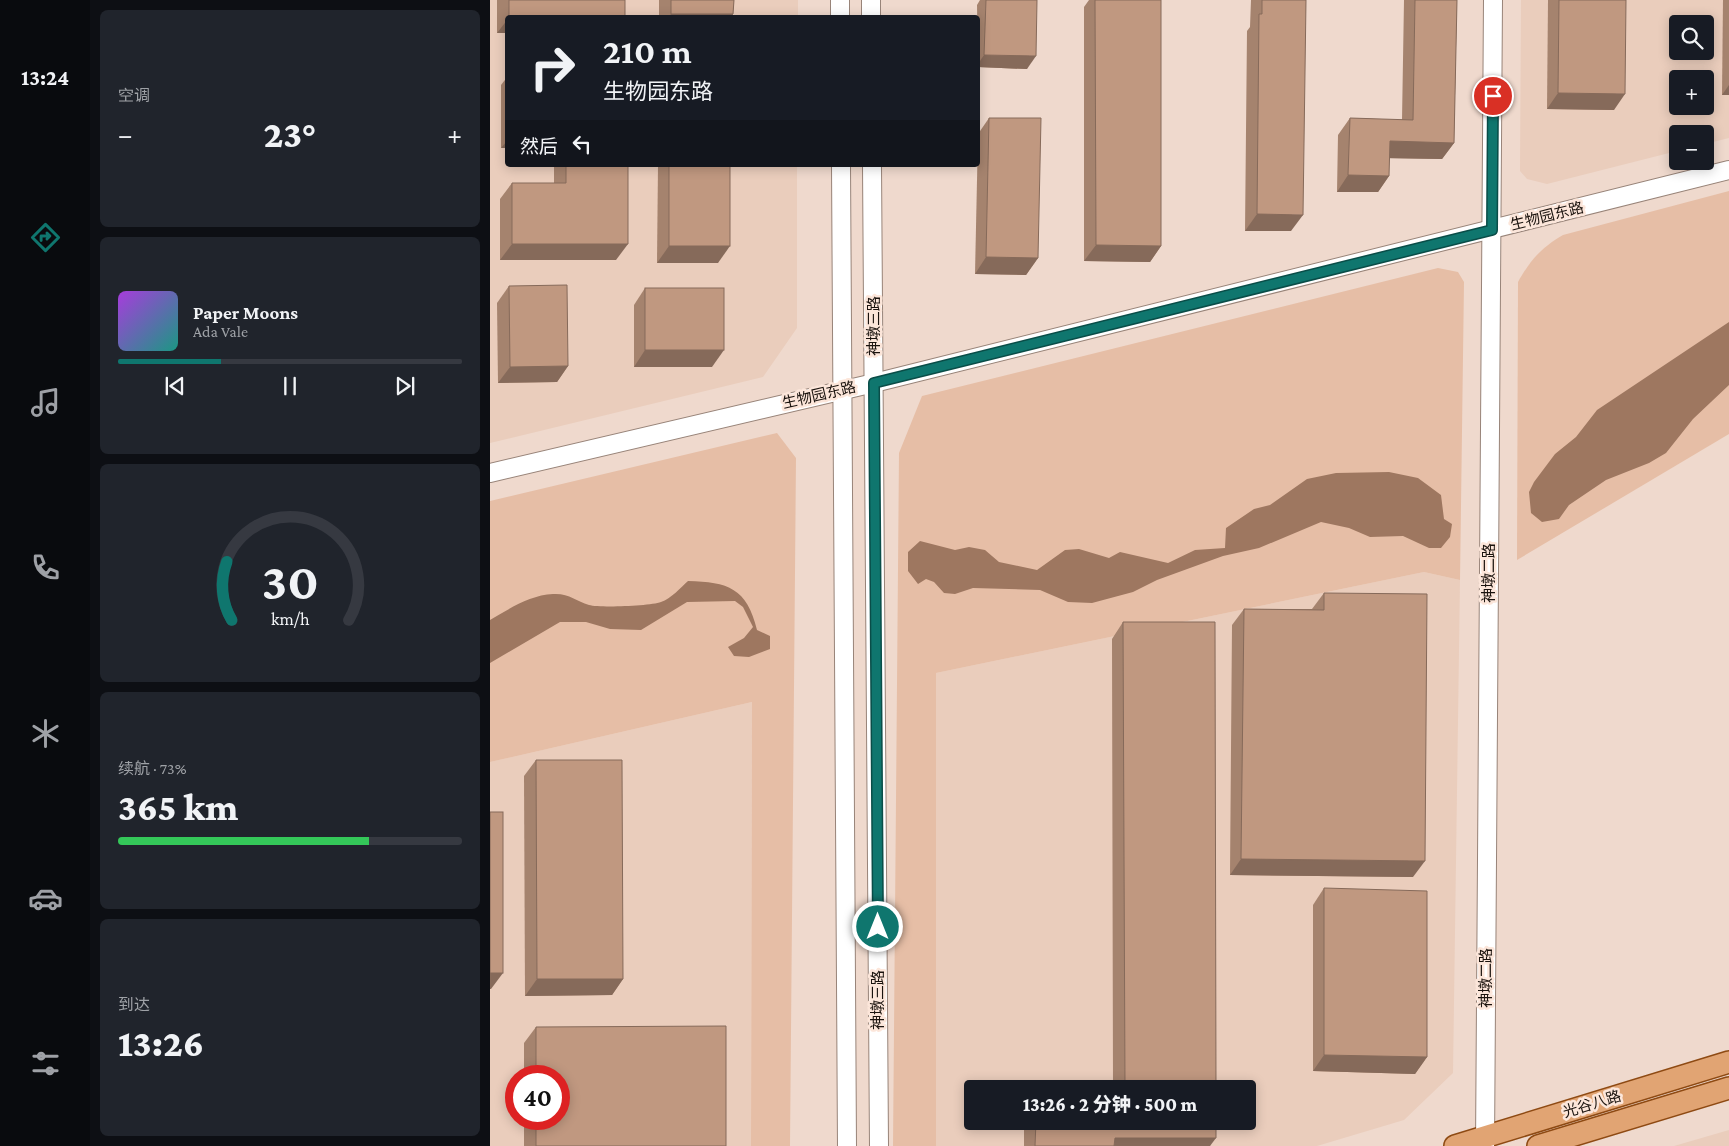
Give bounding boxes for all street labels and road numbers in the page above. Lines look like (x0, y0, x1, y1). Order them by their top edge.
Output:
street label: 生物园东路 (1509, 199, 1585, 233)
street label: 神墩三路 (865, 296, 882, 356)
street label: 生物园东路 (781, 379, 857, 411)
street label: 神墩二路 (1480, 543, 1497, 603)
street label: 神墩二路 (1477, 948, 1494, 1008)
street label: 神墩三路 (869, 970, 886, 1030)
street label: 光谷八路 (1561, 1088, 1623, 1120)

